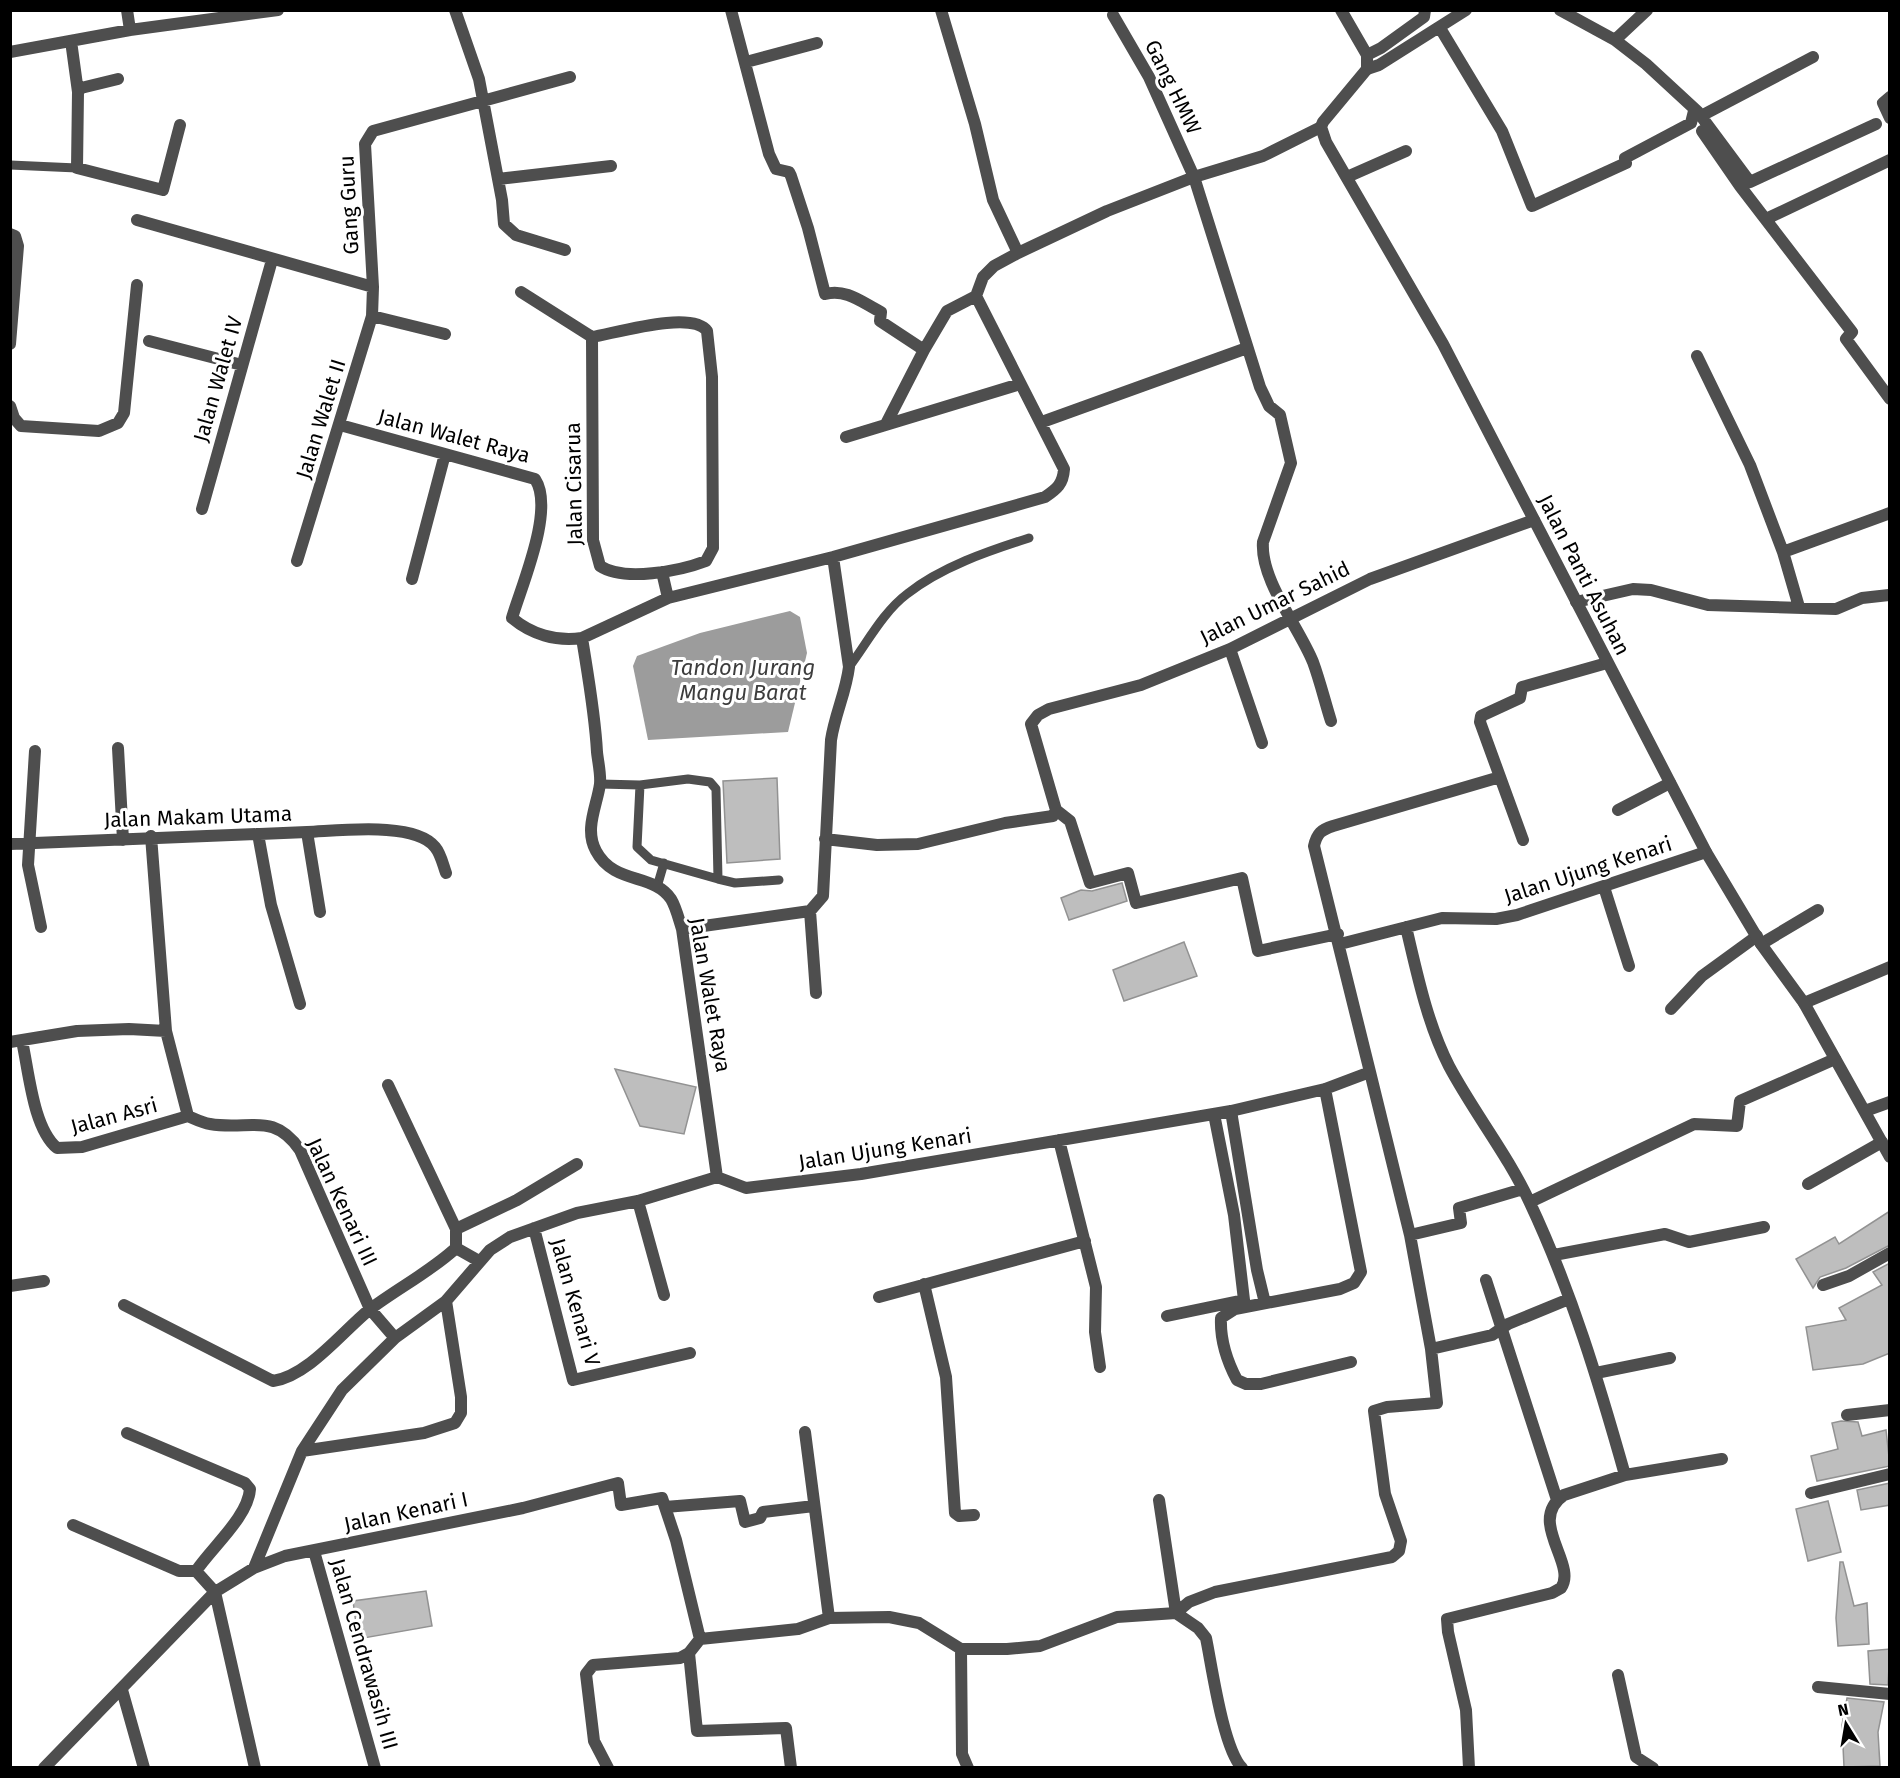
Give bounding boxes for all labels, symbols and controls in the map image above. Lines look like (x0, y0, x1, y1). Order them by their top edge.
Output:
street label: Gang HMW (1139, 36, 1207, 138)
street label: Gang Guru (333, 155, 365, 255)
street label: Jalan Walet IV (188, 313, 248, 445)
street label: Jalan Walet II (290, 356, 352, 482)
street label: Jalan Walet Raya (375, 403, 533, 469)
street label: Jalan Cisarua (560, 422, 588, 546)
street label: Jalan Panti Asuhan (1532, 490, 1636, 660)
street label: Jalan Umar Sahid (1196, 555, 1354, 651)
water label: Tandon Jurang Mangu Barat (671, 654, 815, 706)
street label: Jalan Makam Utama (103, 801, 293, 833)
street label: Jalan Ujung Kenari (1501, 831, 1675, 909)
street label: Jalan Walet Raya (684, 916, 736, 1074)
street label: Jalan Asri (68, 1092, 160, 1140)
street label: Jalan Ujung Kenari (797, 1122, 973, 1176)
street label: Jalan Kenari III (301, 1134, 383, 1270)
street label: Jalan Kenari V (544, 1235, 606, 1369)
street label: Jalan Kenari I (342, 1486, 470, 1538)
street label: Jalan Cendrawasih III (324, 1555, 404, 1753)
north arrow (1816, 1694, 1876, 1754)
text: N (1836, 1699, 1850, 1720)

